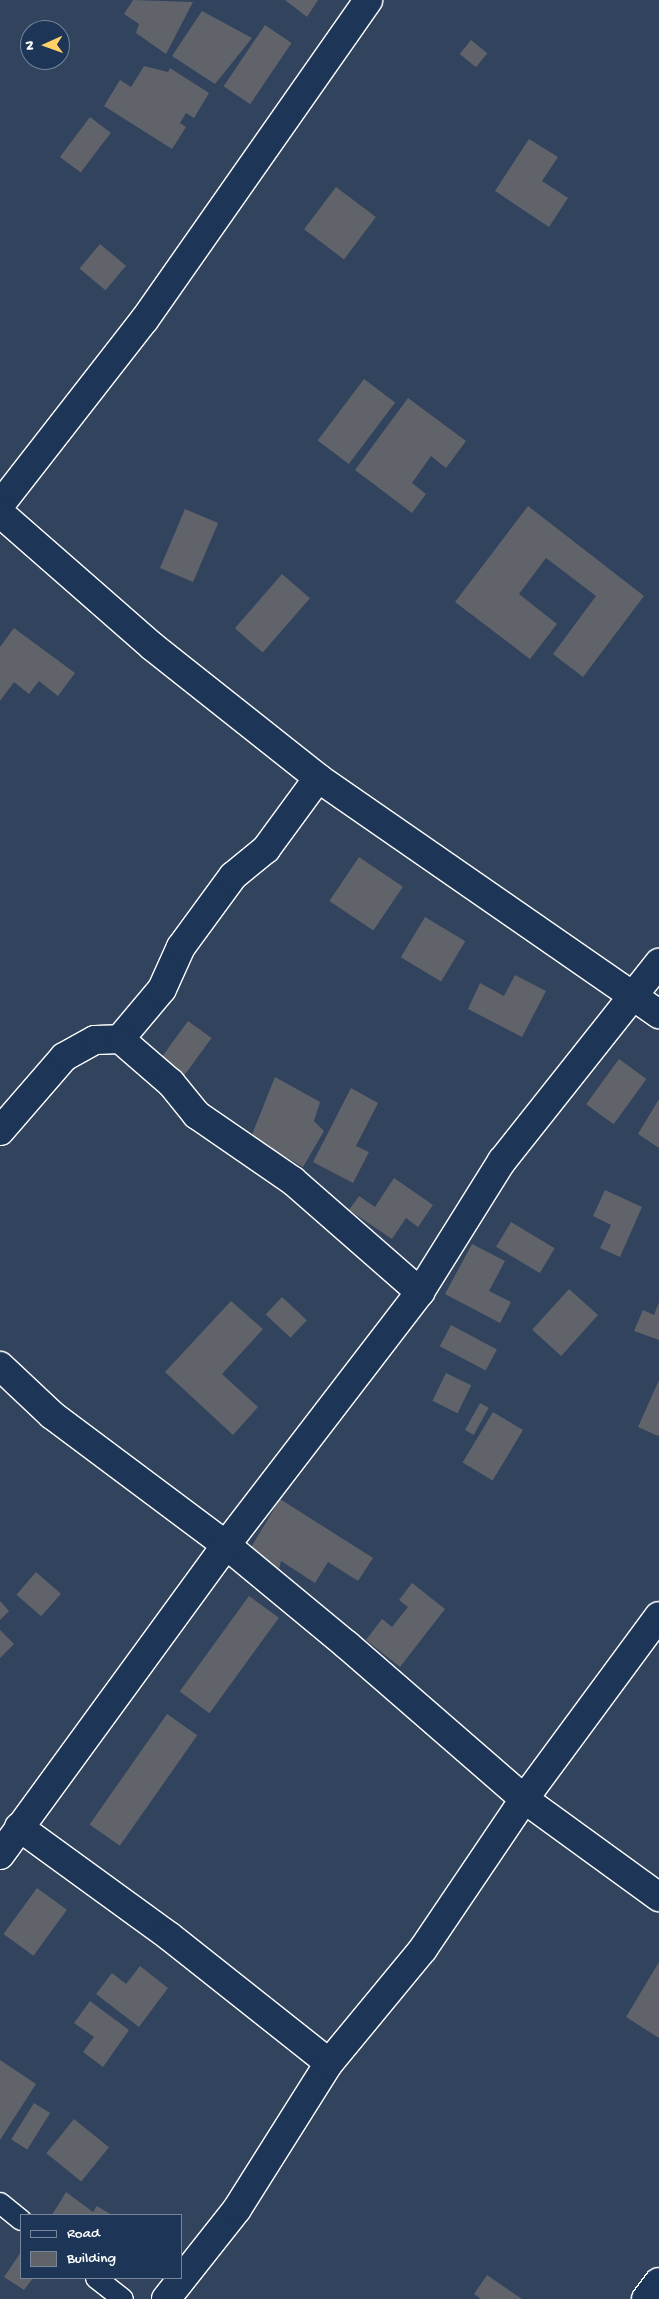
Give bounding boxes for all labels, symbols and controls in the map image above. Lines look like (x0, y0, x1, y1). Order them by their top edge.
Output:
north arrow (20, 20, 70, 70)
text: N (22, 41, 39, 50)
legend (20, 2214, 182, 2279)
text: Road (67, 2225, 100, 2243)
text: Building (67, 2250, 116, 2268)

